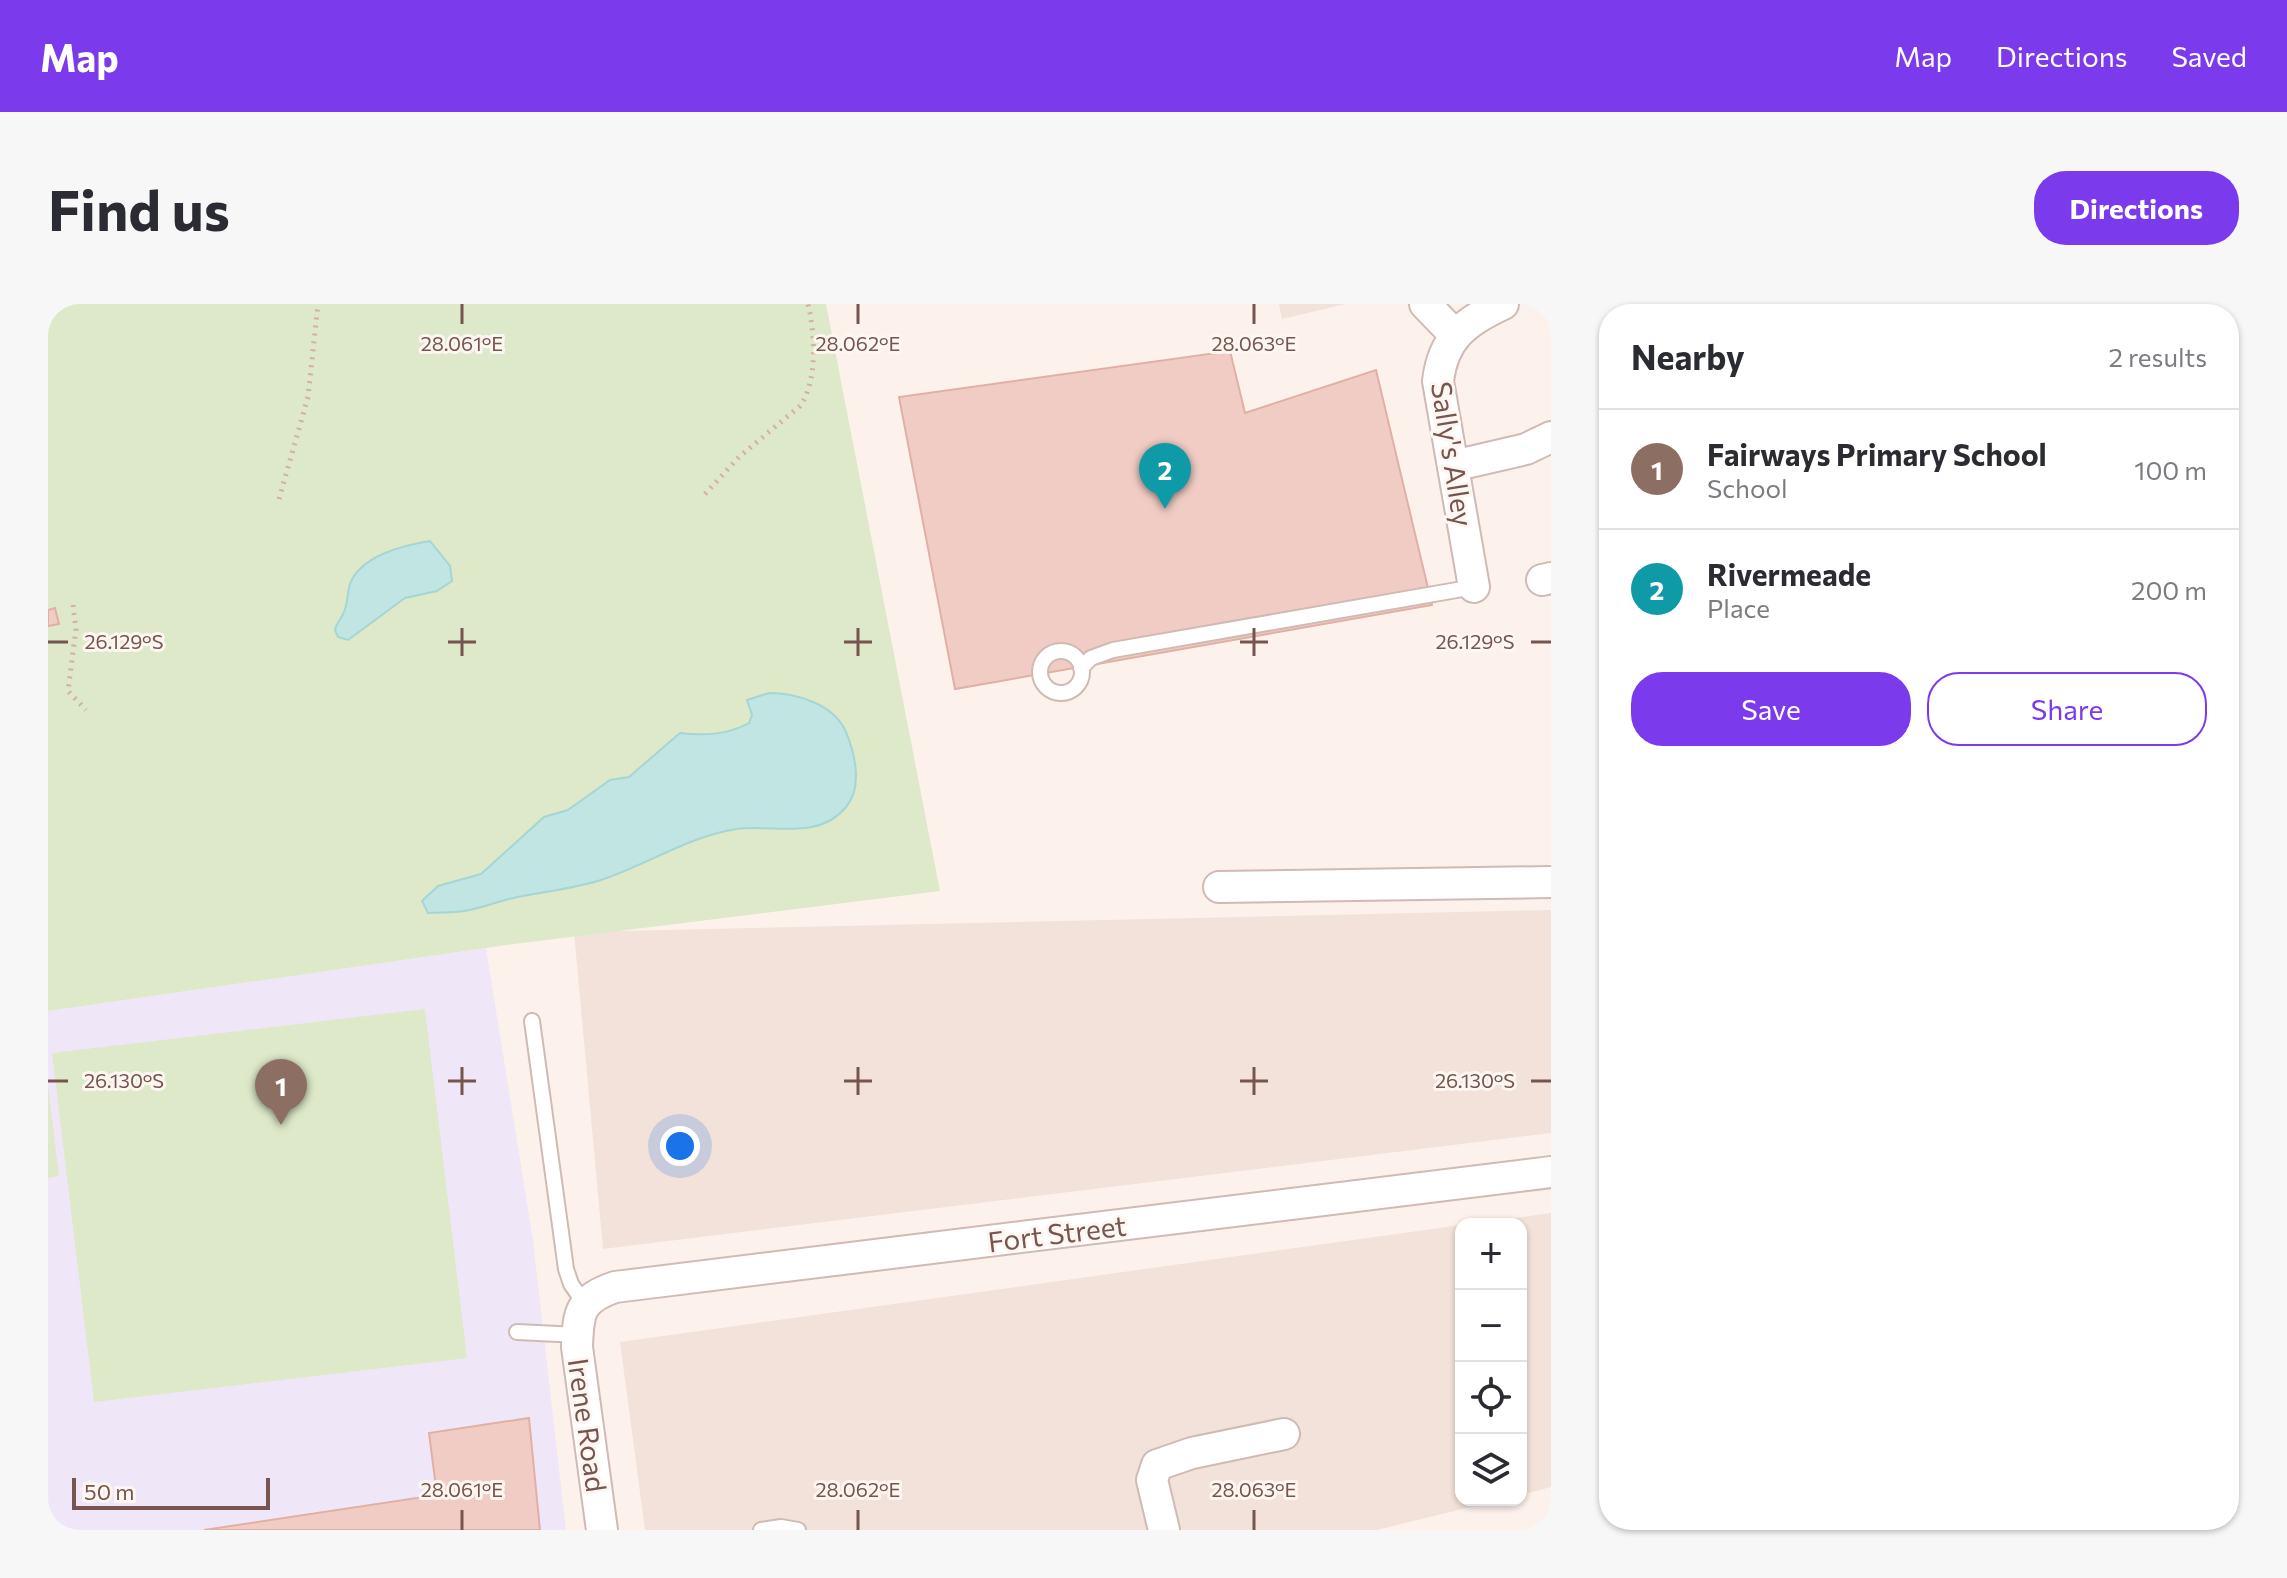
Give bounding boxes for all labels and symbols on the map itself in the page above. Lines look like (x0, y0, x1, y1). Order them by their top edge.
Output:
text: 28.061°E (421, 331, 503, 355)
text: 28.062°E (816, 331, 900, 355)
text: 28.063°E (1212, 331, 1297, 355)
street label: Sally's Alley (1425, 379, 1481, 529)
pin: 2 (1139, 443, 1191, 509)
text: 26.129°S (85, 629, 163, 653)
text: 26.129°S (1436, 629, 1514, 653)
pin: 1 (255, 1059, 307, 1125)
text: 26.130°S (84, 1068, 164, 1092)
text: 26.130°S (1435, 1068, 1515, 1092)
your location (660, 1126, 700, 1166)
street label: Fort Street (986, 1208, 1128, 1258)
street label: Irene Road (562, 1356, 614, 1494)
scale bar (72, 1474, 270, 1510)
text: 28.061°E (421, 1477, 503, 1501)
text: 28.062°E (816, 1477, 900, 1501)
text: 28.063°E (1212, 1477, 1297, 1501)

